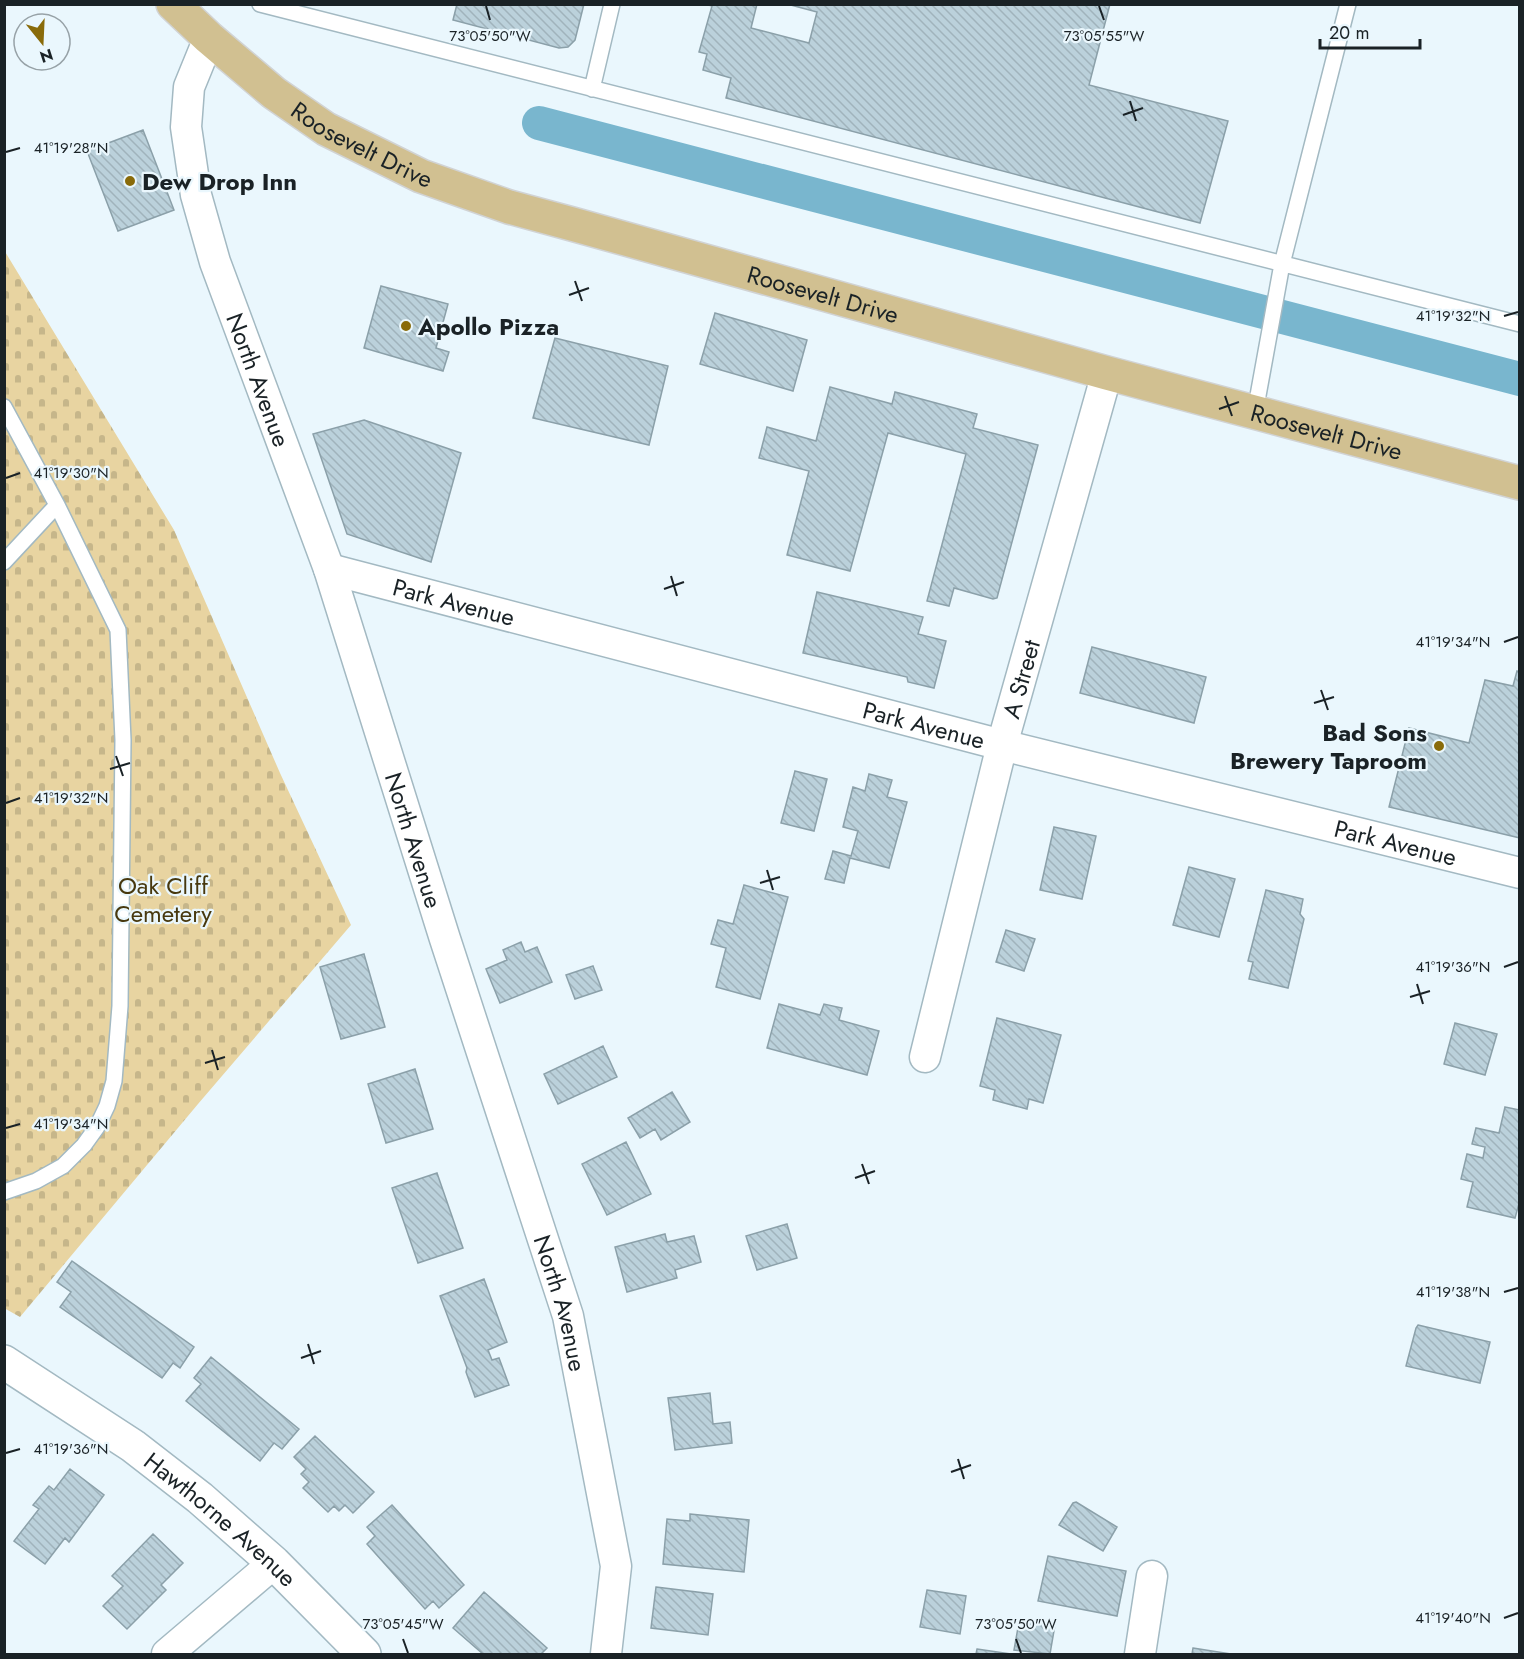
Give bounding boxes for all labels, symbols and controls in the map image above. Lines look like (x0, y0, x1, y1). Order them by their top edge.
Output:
north arrow (12, 12, 72, 72)
scale bar (1320, 12, 1420, 50)
text: 20 m (1329, 20, 1369, 46)
text: 73°05'50"W (449, 25, 531, 47)
text: 73°05'55"W (1064, 25, 1145, 47)
text: N (37, 43, 56, 69)
street label: Roosevelt Drive (284, 93, 437, 196)
text: 41°19'28"N (34, 137, 108, 159)
place label: Dew Drop Inn (142, 164, 297, 199)
marker: Dew Drop Inn (123, 174, 137, 188)
street label: Roosevelt Drive (743, 256, 903, 332)
text: 41°19'32"N (1416, 305, 1490, 327)
street label: North Avenue (218, 308, 300, 452)
place label: Apollo Pizza (417, 309, 559, 344)
marker: Apollo Pizza (399, 319, 413, 333)
street label: Roosevelt Drive (1247, 395, 1406, 468)
text: 41°19'30"N (33, 462, 109, 484)
street label: Park Avenue (389, 569, 519, 634)
text: 41°19'34"N (1416, 631, 1490, 653)
street label: A Street (993, 635, 1048, 722)
street label: Park Avenue (859, 692, 989, 757)
place label: Bad Sons Brewery Taproom (1230, 715, 1427, 778)
marker: Bad Sons Brewery Taproom (1432, 739, 1446, 753)
street label: North Avenue (376, 768, 452, 912)
text: 41°19'32"N (34, 787, 108, 809)
street label: Park Avenue (1331, 810, 1460, 874)
park label: Oak Cliff Cemetery (114, 868, 212, 931)
text: 41°19'36"N (1416, 956, 1490, 978)
text: 41°19'34"N (34, 1113, 108, 1135)
street label: North Avenue (525, 1230, 596, 1374)
text: 41°19'38"N (1416, 1281, 1490, 1303)
text: 41°19'36"N (34, 1438, 108, 1460)
street label: Hawthorne Avenue (137, 1443, 305, 1594)
text: 41°19'40"N (1415, 1607, 1491, 1629)
text: 73°05'45"W (362, 1613, 444, 1635)
text: 73°05'50"W (975, 1613, 1057, 1635)

